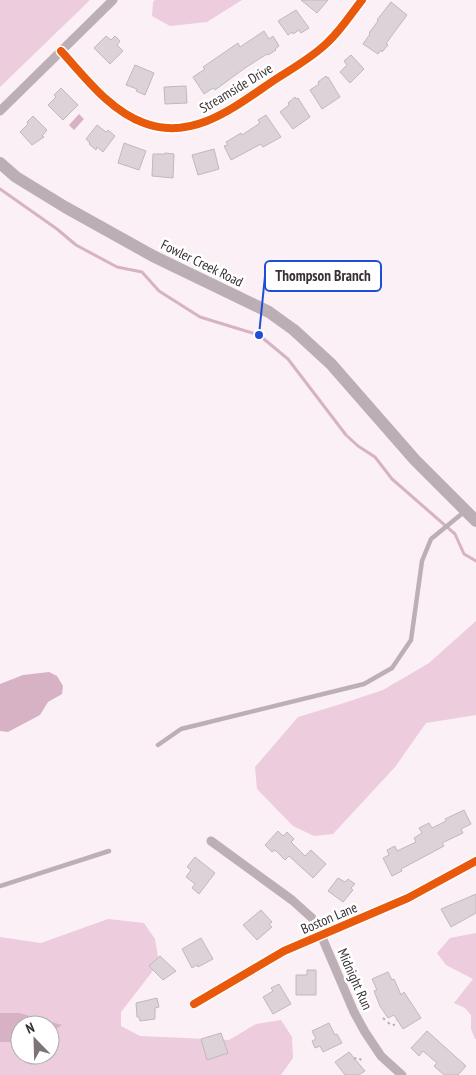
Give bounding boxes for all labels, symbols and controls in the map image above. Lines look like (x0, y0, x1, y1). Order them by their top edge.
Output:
street label: Streamside Drive (196, 59, 276, 117)
street label: Fowler Creek Road (158, 235, 246, 291)
callout: Thompson Branch (265, 261, 381, 291)
text: Thompson Branch (275, 266, 371, 285)
street label: Boston Lane (298, 898, 360, 938)
street label: Midnight Run (334, 946, 376, 1012)
north arrow (10, 1015, 60, 1065)
text: N (23, 1018, 37, 1038)

